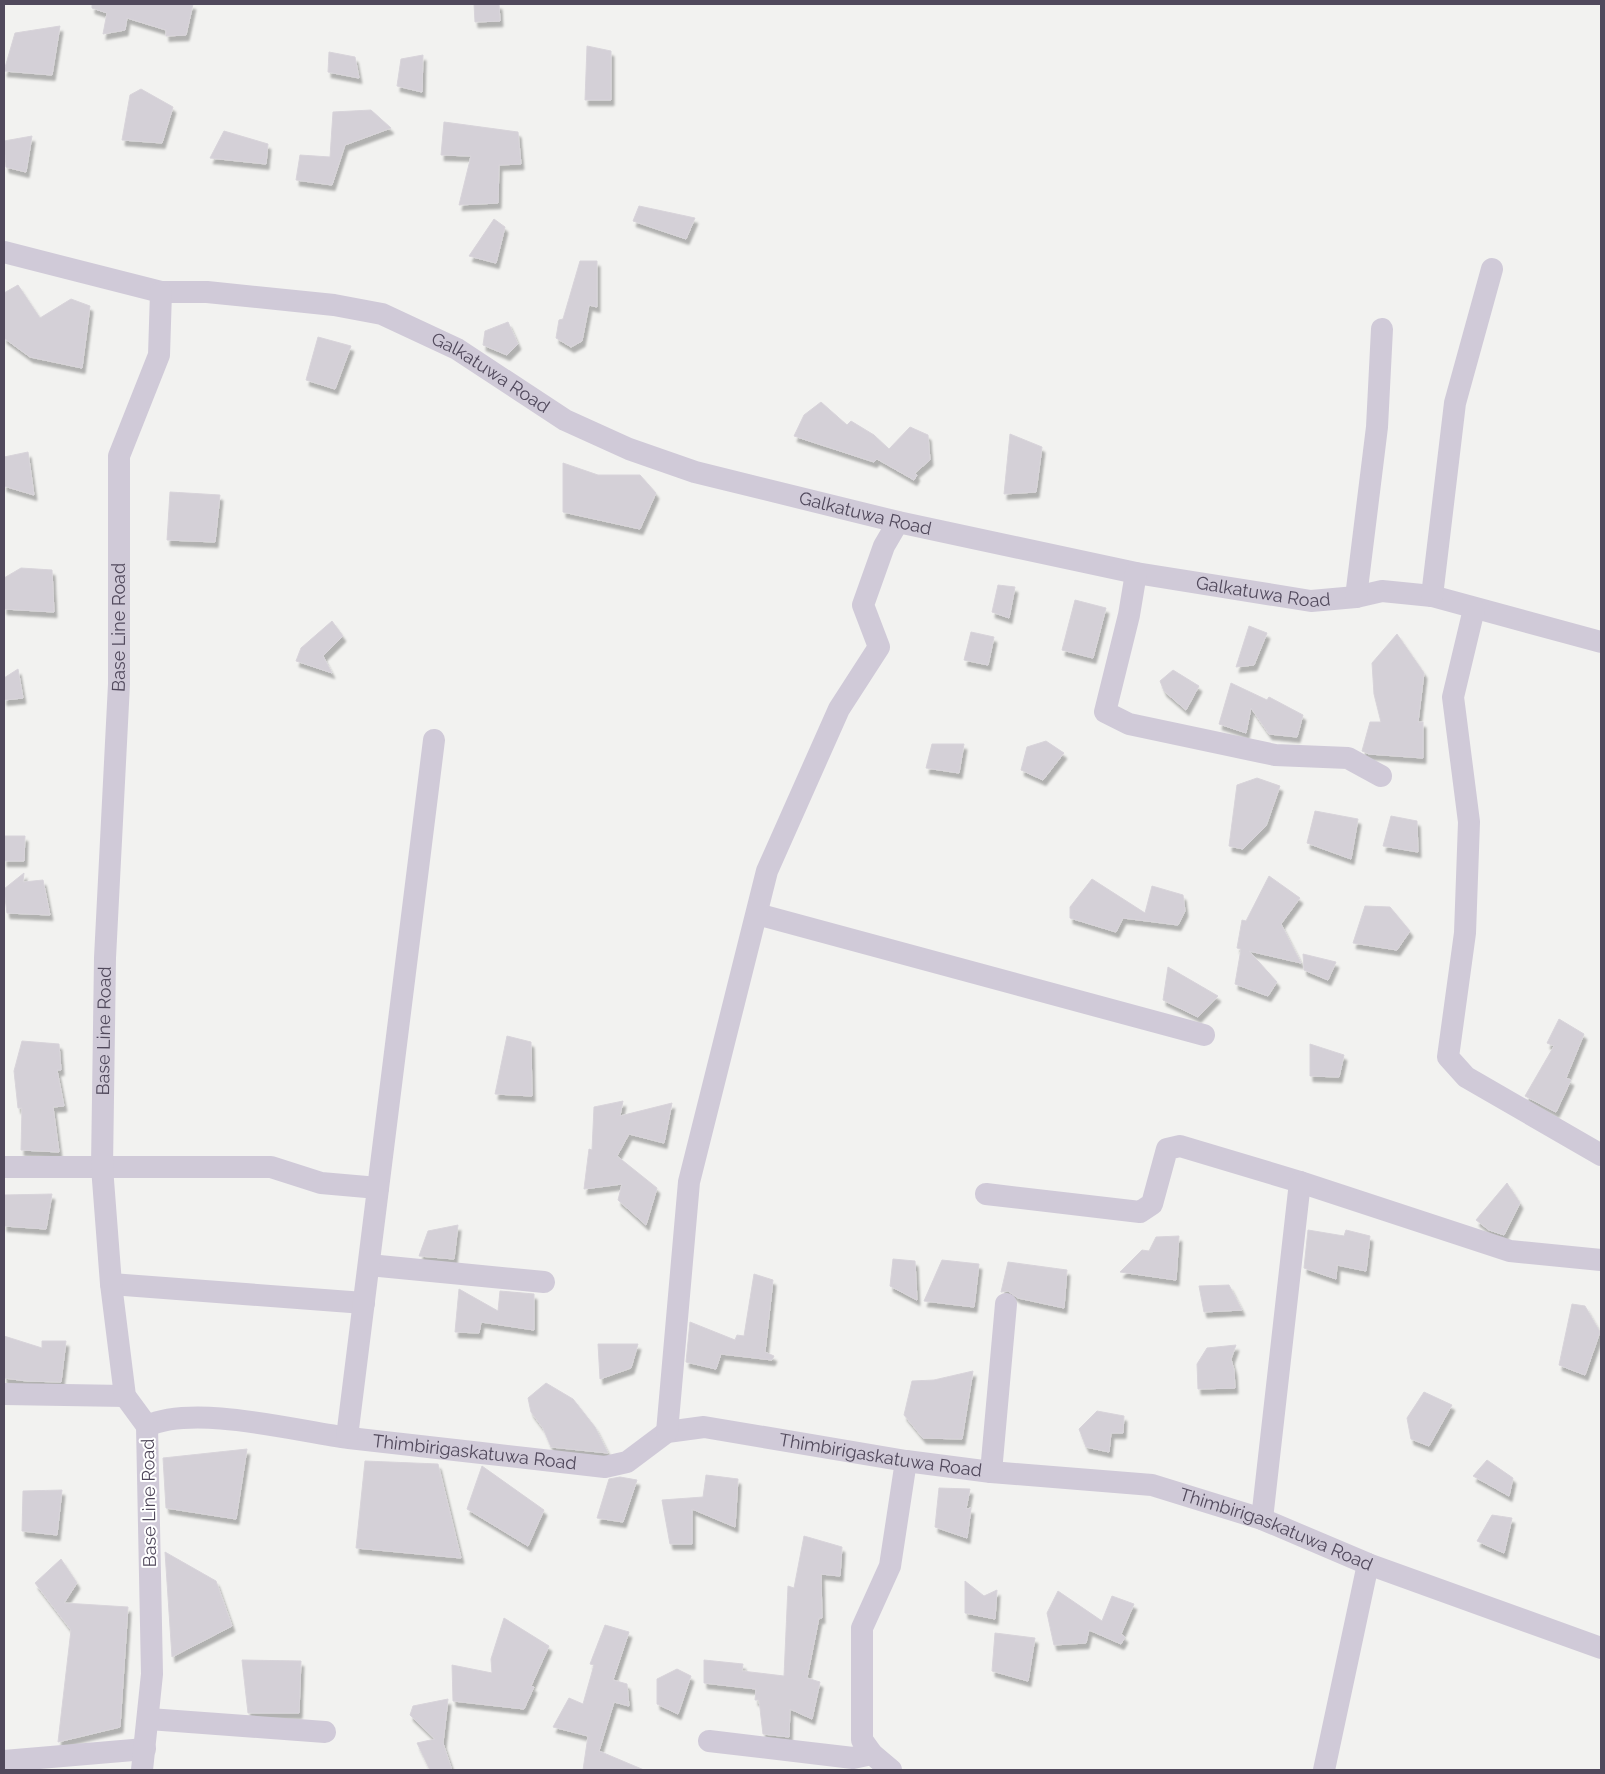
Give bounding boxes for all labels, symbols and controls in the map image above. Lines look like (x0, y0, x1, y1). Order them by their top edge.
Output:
street label: Galkatuwa Road (428, 328, 554, 417)
street label: Galkatuwa Road (797, 487, 934, 539)
street label: Base Line Road (108, 563, 129, 692)
street label: Galkatuwa Road (1195, 572, 1331, 611)
street label: Base Line Road (92, 966, 115, 1096)
street label: Thimbirigaskatuwa Road (778, 1429, 983, 1481)
street label: Thimbirigaskatuwa Road (372, 1430, 578, 1474)
street label: Base Line Road (137, 1438, 160, 1568)
street label: Thimbirigaskatuwa Road (1177, 1483, 1376, 1575)

